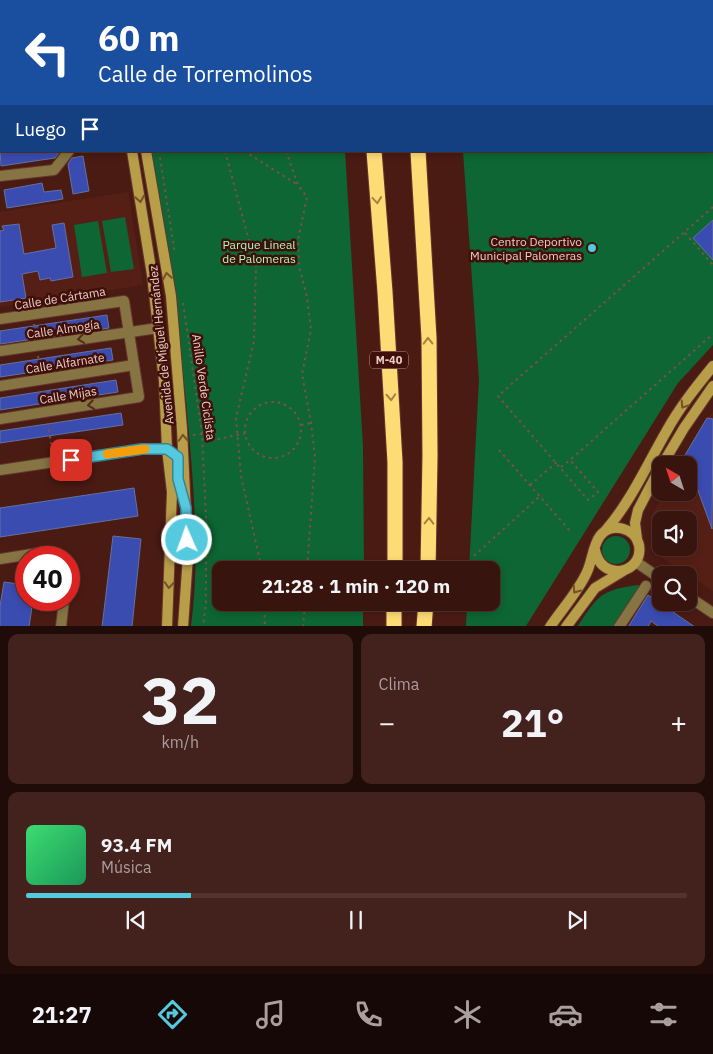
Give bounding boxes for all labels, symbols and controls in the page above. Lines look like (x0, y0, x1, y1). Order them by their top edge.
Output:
text: 60 m (98, 15, 180, 61)
icon: left (15, 20, 80, 85)
text: Calle de Torremolinos (98, 59, 313, 88)
icon: arrive (76, 115, 104, 143)
text: Luego (15, 117, 66, 141)
one-way arrow (134, 195, 144, 204)
one-way arrow (371, 196, 382, 204)
place label: Centro Deportivo Municipal Palomeras (470, 234, 582, 263)
park label: Parque Lineal de Palomeras (222, 237, 296, 266)
marker: Centro Deportivo Municipal Palomeras (586, 242, 598, 254)
street label: Avenida de Miguel Hernández (145, 265, 177, 425)
one-way arrow (163, 272, 173, 281)
street label: Calle de Cártama (13, 283, 107, 313)
street label: Calle Almogía (25, 316, 101, 342)
one-way arrow (77, 333, 85, 344)
street label: Anillo Verde Ciclista (189, 333, 219, 442)
one-way arrow (423, 337, 434, 345)
street label: Calle Alfarnate (25, 349, 106, 377)
road number: M-40 (370, 352, 408, 368)
street label: Calle Mijas (38, 383, 98, 407)
one-way arrow (385, 393, 396, 401)
one-way arrow (86, 399, 95, 409)
one-way arrow (680, 399, 690, 408)
one-way arrow (177, 434, 188, 442)
pin (50, 439, 92, 481)
icon: arrive (57, 446, 85, 474)
north arrow (652, 456, 698, 501)
map controls (652, 456, 697, 611)
button: sound (652, 511, 697, 556)
position arrow (160, 513, 212, 565)
one-way arrow (424, 517, 435, 525)
speed limit sign: 40 (15, 546, 80, 611)
button: search (652, 566, 697, 611)
text: 21:28 · 1 min · 120 m (262, 574, 450, 598)
one-way arrow (164, 581, 175, 589)
one-way arrow (573, 584, 581, 593)
text: 32 (141, 657, 219, 742)
text: Clima (379, 674, 419, 694)
text: 21° (501, 698, 564, 747)
text: − (379, 704, 395, 741)
text: + (670, 704, 687, 741)
text: km/h (161, 732, 199, 752)
text: 93.4 FM (101, 833, 172, 857)
text: Música (101, 857, 151, 877)
icon: previous (122, 906, 150, 934)
icon: pause (342, 906, 370, 934)
icon: next (563, 906, 591, 934)
icon: directions (155, 997, 190, 1032)
icon: music (253, 997, 288, 1032)
icon: phone (351, 997, 386, 1032)
icon: climate (450, 997, 485, 1032)
icon: car (548, 997, 583, 1032)
icon: filters (646, 997, 681, 1032)
text: 21:27 (32, 1000, 92, 1029)

